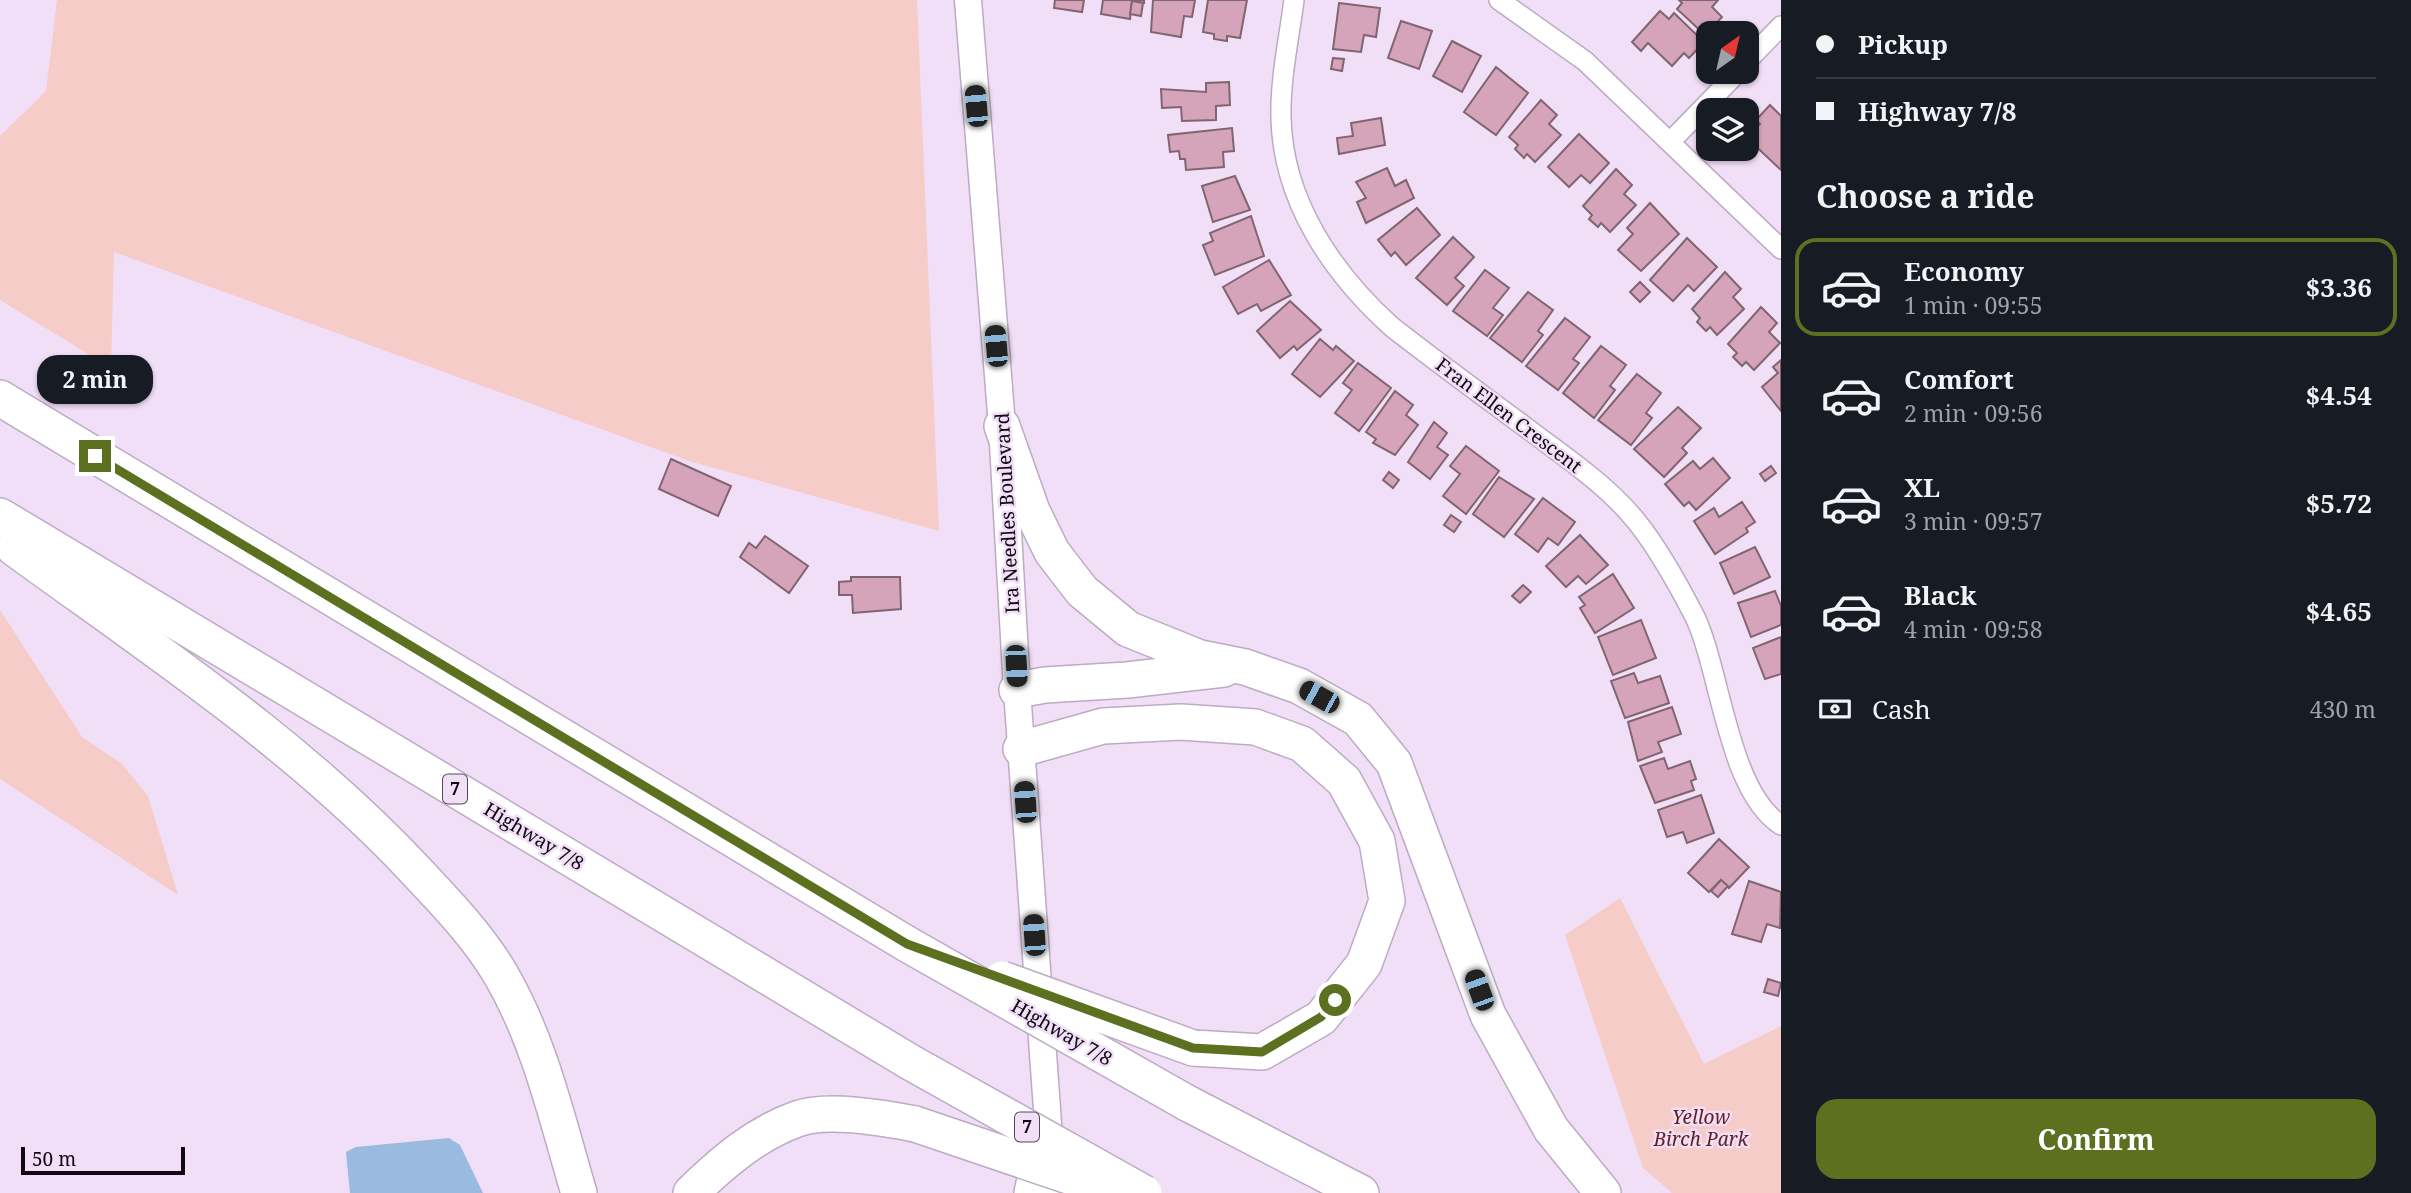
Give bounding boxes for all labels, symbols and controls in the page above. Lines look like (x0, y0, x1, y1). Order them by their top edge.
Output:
north arrow (1696, 21, 1759, 84)
map controls (1696, 21, 1759, 161)
text: Pickup (1858, 26, 1948, 62)
car (964, 84, 989, 128)
text: Highway 7/8 (1858, 93, 2016, 129)
button: layers (1696, 98, 1759, 161)
text: Choose a ride (1816, 174, 2035, 217)
text: Economy (1904, 253, 2024, 289)
icon: car (1820, 256, 1883, 319)
text: $3.36 (2306, 269, 2372, 305)
text: 1 min · 09:55 (1904, 289, 2042, 321)
car (984, 324, 1009, 368)
street label: Fran Ellen Crescent (1431, 352, 1588, 479)
callout: 2 min (37, 354, 153, 404)
text: Comfort (1904, 361, 2014, 397)
text: 2 min (62, 363, 128, 395)
icon: car (1820, 364, 1883, 427)
text: $4.54 (2306, 377, 2372, 413)
text: 2 min · 09:56 (1904, 397, 2042, 429)
street label: Ira Needles Boulevard (989, 412, 1025, 614)
route end (79, 440, 111, 472)
text: XL (1904, 469, 1940, 505)
icon: car (1820, 472, 1883, 535)
text: $5.72 (2306, 485, 2372, 521)
text: 3 min · 09:57 (1904, 505, 2042, 537)
text: Black (1904, 577, 1977, 613)
icon: car (1820, 580, 1883, 643)
text: $4.65 (2306, 593, 2372, 629)
text: 4 min · 09:58 (1904, 613, 2042, 645)
car (1005, 644, 1028, 688)
car (1296, 678, 1343, 716)
icon: cash (1816, 690, 1854, 728)
text: Cash (1872, 691, 1931, 727)
text: 430 m (2310, 693, 2376, 725)
road number: 7 (443, 774, 467, 804)
car (1014, 780, 1037, 824)
street label: Highway 7/8 (479, 796, 589, 876)
car (1023, 913, 1046, 957)
car (1462, 967, 1497, 1013)
route start (1319, 984, 1351, 1016)
street label: Highway 7/8 (1007, 993, 1117, 1071)
button: Confirm (1816, 1099, 2376, 1179)
park label: Yellow Birch Park (1653, 1104, 1750, 1152)
road number: 7 (1015, 1112, 1039, 1142)
scale bar (21, 1144, 186, 1176)
text: 50 m (32, 1146, 76, 1172)

